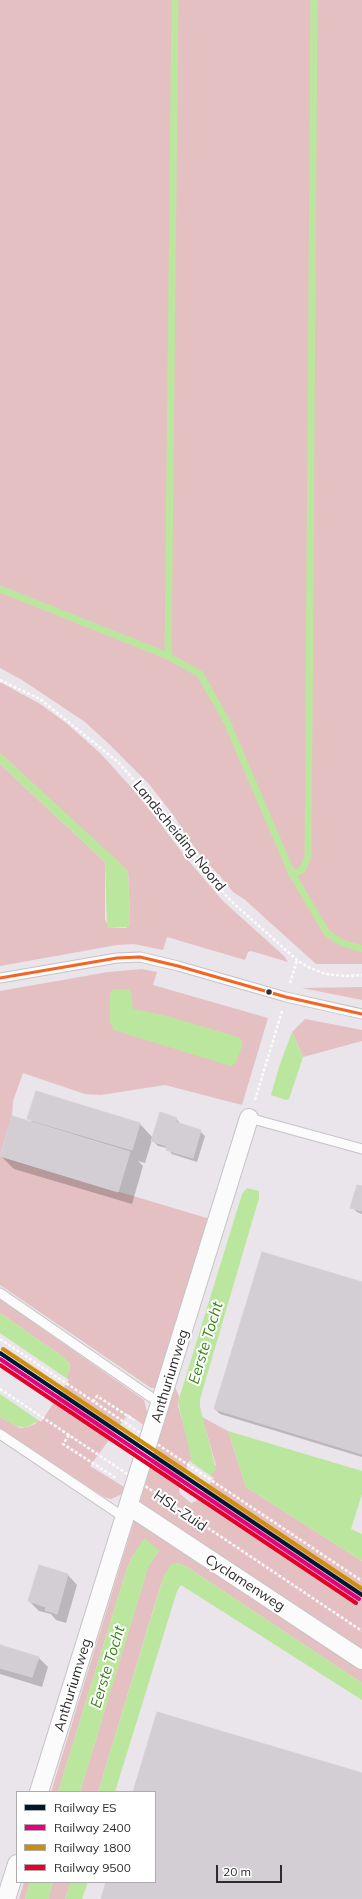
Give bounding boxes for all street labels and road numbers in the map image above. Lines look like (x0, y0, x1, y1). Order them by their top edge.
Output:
street label: Landscheiding Noord (129, 777, 229, 895)
street label: Anthuriumweg (148, 1327, 192, 1425)
street label: HSL-Zuid (150, 1487, 210, 1535)
street label: Cyclamenweg (202, 1551, 288, 1615)
street label: Anthuriumweg (51, 1636, 95, 1734)

